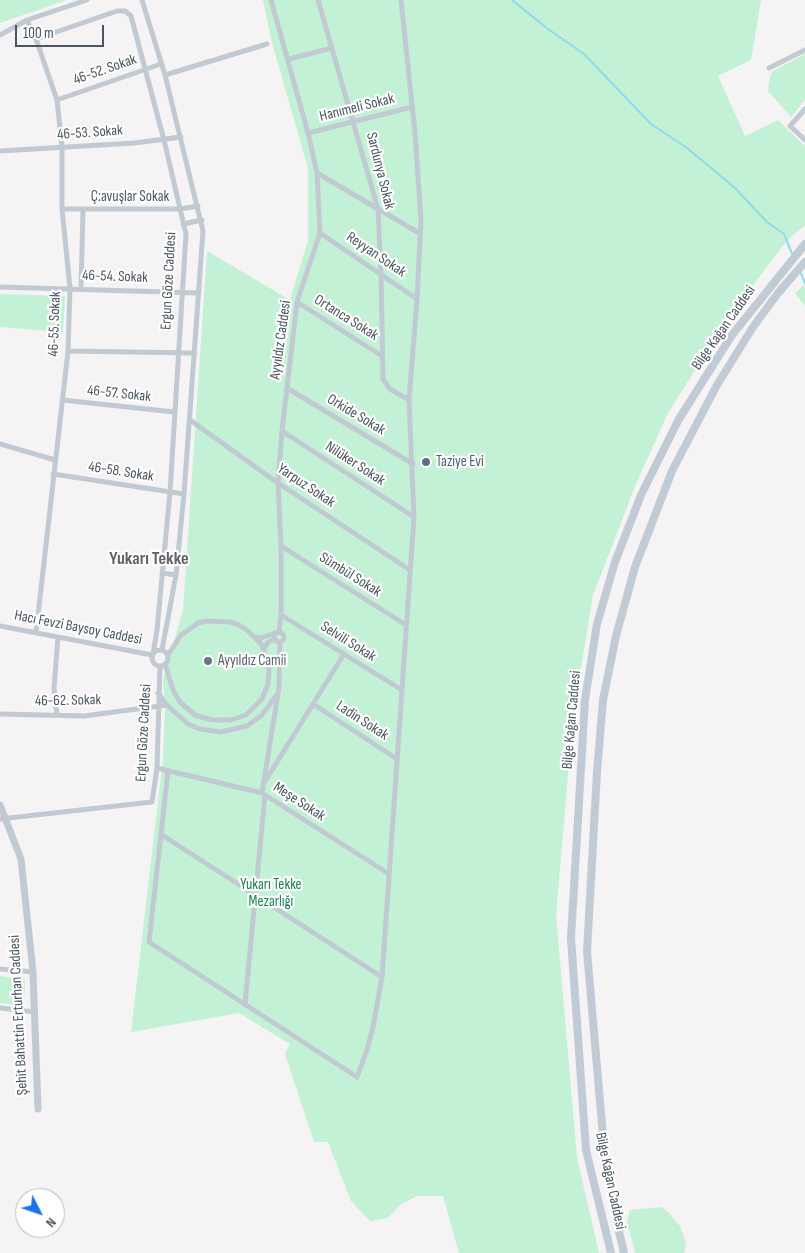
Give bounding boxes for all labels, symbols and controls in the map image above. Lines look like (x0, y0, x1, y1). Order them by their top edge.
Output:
scale bar (18, 15, 106, 47)
text: 100 m (23, 24, 54, 43)
street label: 46-52. Sokak (71, 51, 139, 89)
street label: Hanımeli Sokak (318, 90, 396, 126)
street label: 46-53. Sokak (57, 122, 123, 144)
street label: Sardunya Sokak (362, 131, 398, 211)
street label: Ç:avuşlar Sokak (91, 188, 169, 206)
street label: Reyyan Sokak (343, 228, 409, 282)
street label: Ergun Göze Caddesi (157, 232, 181, 330)
street label: 46-54. Sokak (82, 267, 148, 287)
street label: Bilge Kağan Caddesi (688, 282, 760, 374)
street label: 46-55. Sokak (45, 291, 65, 357)
street label: Ortanca Sokak (311, 291, 381, 345)
street label: Ayyıldız Caddesi (267, 299, 295, 381)
street label: 46-57. Sokak (86, 382, 152, 406)
street label: Orkide Sokak (324, 391, 388, 439)
street label: Nilüker Sokak (322, 438, 388, 490)
place label: Taziye Evi (436, 453, 484, 471)
marker: Taziye Evi (420, 456, 432, 468)
street label: 46-58. Sokak (87, 458, 155, 486)
street label: Yarpuz Sokak (274, 460, 338, 512)
district label: Yukarı Tekke (109, 548, 189, 570)
street label: Sümbül Sokak (316, 549, 384, 601)
street label: Hacı Fevzi Baysoy Caddesi (13, 607, 143, 649)
street label: Selvili Sokak (317, 618, 379, 666)
place label: Ayyıldız Camii (218, 652, 286, 670)
marker: Ayyıldız Camii (202, 655, 214, 667)
street label: Bilge Kağan Caddesi (559, 670, 585, 770)
street label: Ergun Göze Caddesi (132, 684, 156, 782)
street label: 46-62. Sokak (35, 691, 101, 711)
street label: Ladin Sokak (332, 697, 392, 745)
street label: Meşe Sokak (270, 778, 328, 826)
park label: Yukarı Tekke Mezarlığı (240, 876, 302, 911)
street label: Şehit Bahattin Erturhan Caddesi (6, 934, 32, 1096)
street label: Bilge Kağan Caddesi (591, 1131, 629, 1231)
north arrow (15, 1188, 65, 1238)
text: N (42, 1214, 60, 1231)

